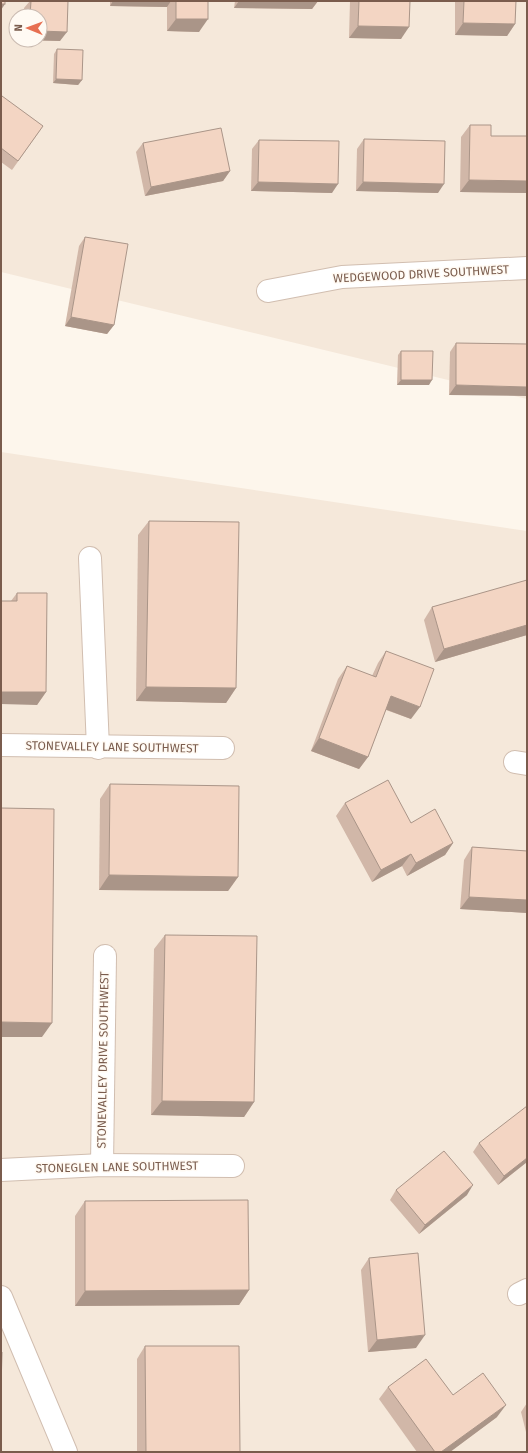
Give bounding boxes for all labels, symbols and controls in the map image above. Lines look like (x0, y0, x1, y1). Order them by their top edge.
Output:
north arrow (8, 8, 48, 48)
text: N (12, 24, 25, 32)
street label: WEDGEWOOD DRIVE SOUTHWEST (333, 262, 510, 286)
street label: STONEVALLEY LANE SOUTHWEST (25, 738, 199, 756)
street label: STONEVALLEY DRIVE SOUTHWEST (94, 971, 112, 1149)
street label: STONEGLEN LANE SOUTHWEST (36, 1159, 199, 1175)

